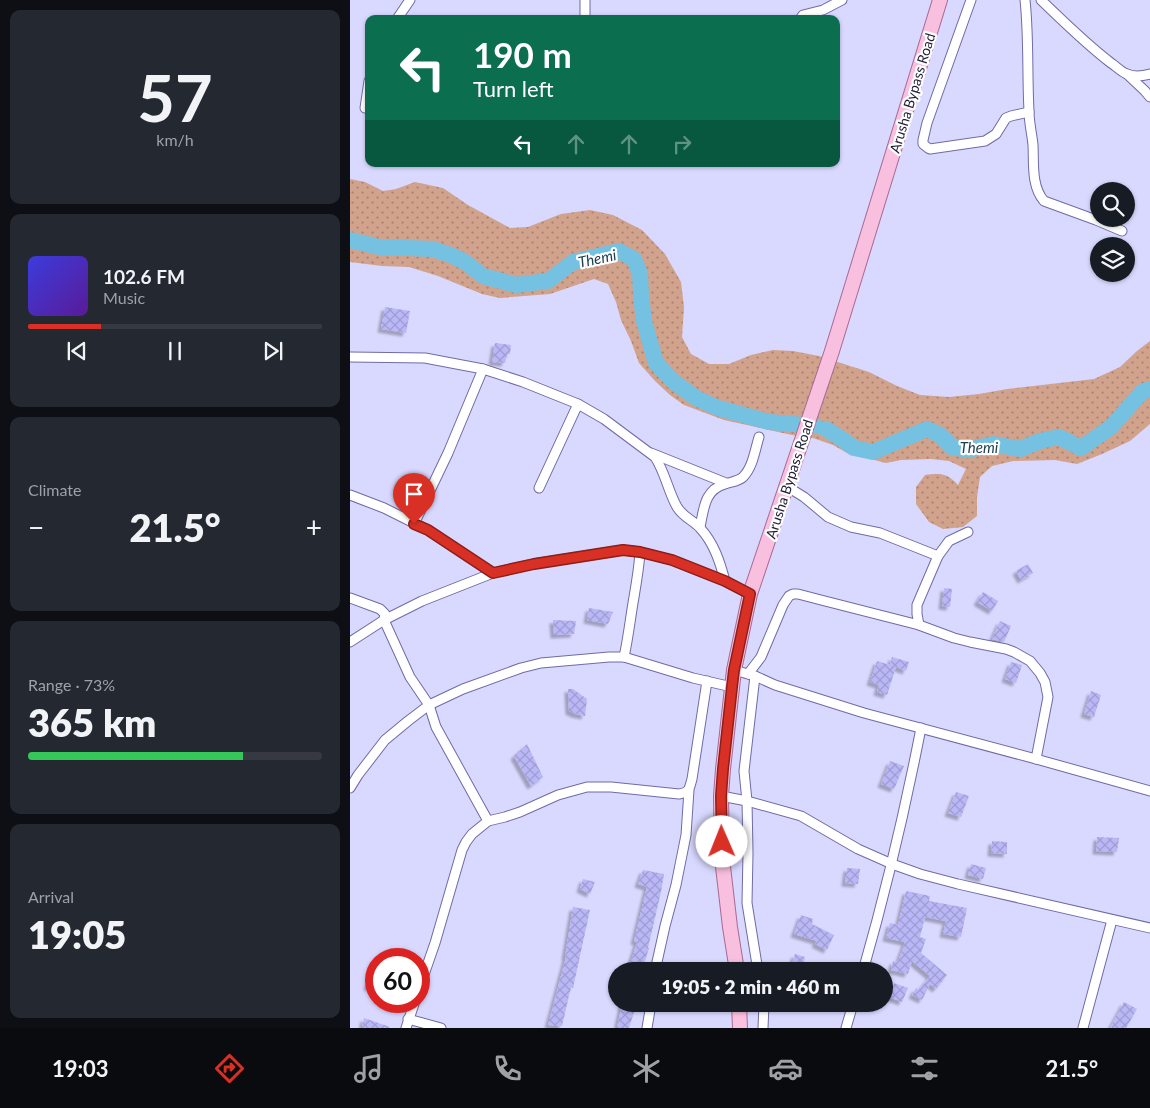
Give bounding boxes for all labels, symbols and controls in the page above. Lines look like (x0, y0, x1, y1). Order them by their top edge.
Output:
street label: Arusha Bypass Road (886, 31, 938, 155)
text: 190 m (473, 33, 572, 75)
icon: left (390, 35, 455, 100)
text: 57 (137, 58, 213, 136)
text: Turn left (473, 75, 554, 102)
text: km/h (156, 130, 194, 149)
icon: left (509, 130, 537, 158)
icon: ahead (562, 130, 590, 158)
icon: ahead (615, 130, 643, 158)
icon: right (668, 130, 696, 158)
map controls (1090, 182, 1135, 282)
button: search (1090, 182, 1135, 227)
button: layers (1090, 237, 1135, 282)
water label: Themi (576, 245, 618, 271)
text: 102.6 FM (103, 265, 185, 288)
text: Music (103, 288, 145, 307)
icon: previous (63, 337, 91, 365)
icon: pause (161, 337, 189, 365)
icon: next (259, 337, 287, 365)
street label: Arusha Bypass Road (762, 417, 816, 541)
water label: Themi (960, 438, 999, 456)
pin (393, 473, 435, 524)
text: Climate (28, 480, 81, 499)
icon: arrive (400, 480, 428, 508)
text: 21.5° (129, 504, 221, 550)
text: − (28, 510, 44, 544)
text: + (306, 510, 322, 544)
text: Range · 73% (28, 675, 115, 694)
text: 365 km (28, 699, 156, 745)
position arrow (695, 815, 747, 867)
text: Arrival (28, 887, 74, 906)
text: 19:05 (28, 911, 126, 957)
speed limit sign: 60 (365, 948, 430, 1013)
text: 19:05 · 2 min · 460 m (661, 975, 840, 998)
icon: directions (212, 1051, 247, 1086)
icon: music (351, 1051, 386, 1086)
icon: phone (490, 1051, 525, 1086)
icon: climate (629, 1051, 664, 1086)
icon: car (768, 1051, 803, 1086)
icon: filters (907, 1051, 942, 1086)
text: 19:03 (52, 1055, 109, 1082)
text: 21.5° (1045, 1055, 1098, 1082)

